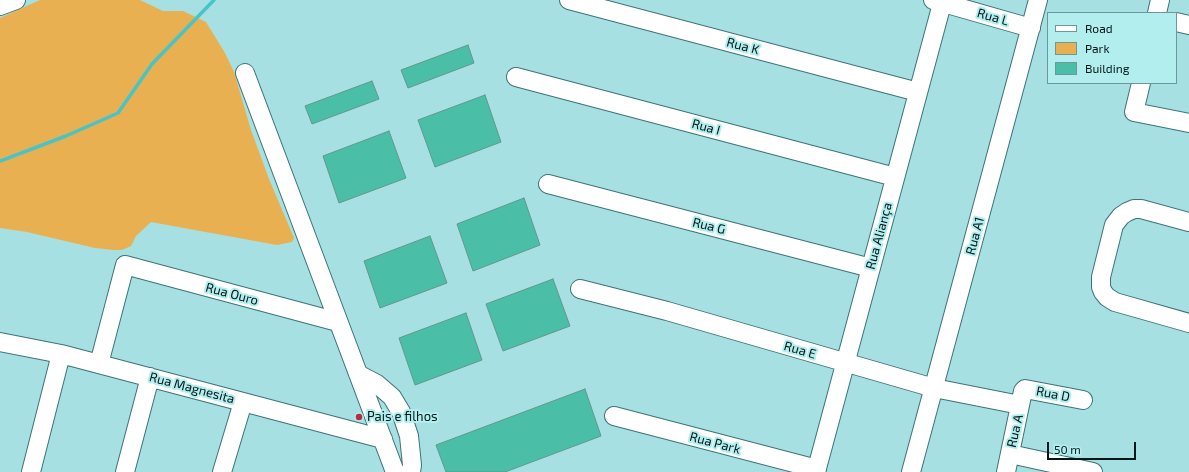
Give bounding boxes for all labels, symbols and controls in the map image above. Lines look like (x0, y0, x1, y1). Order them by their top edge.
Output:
street label: Rua L (975, 5, 1011, 29)
legend (1047, 12, 1177, 84)
text: Road (1085, 21, 1113, 35)
street label: Rua K (725, 34, 761, 58)
text: Park (1085, 41, 1110, 55)
text: Building (1085, 61, 1129, 75)
street label: Rua I (690, 116, 722, 138)
street label: Rua Aliança (863, 201, 895, 271)
street label: Rua G (691, 214, 727, 238)
street label: Rua A1 (963, 215, 987, 257)
street label: Rua Ouro (204, 279, 260, 309)
street label: Rua E (782, 338, 818, 362)
street label: Rua Magnesita (148, 369, 236, 407)
street label: Rua D (1035, 383, 1071, 405)
place label: Pais e filhos (367, 409, 438, 425)
marker: Pais e filhos (354, 412, 364, 422)
street label: Rua A (1004, 413, 1026, 449)
street label: Rua Park (688, 429, 742, 457)
scale bar (1049, 434, 1138, 460)
text: 50 m (1054, 442, 1081, 456)

